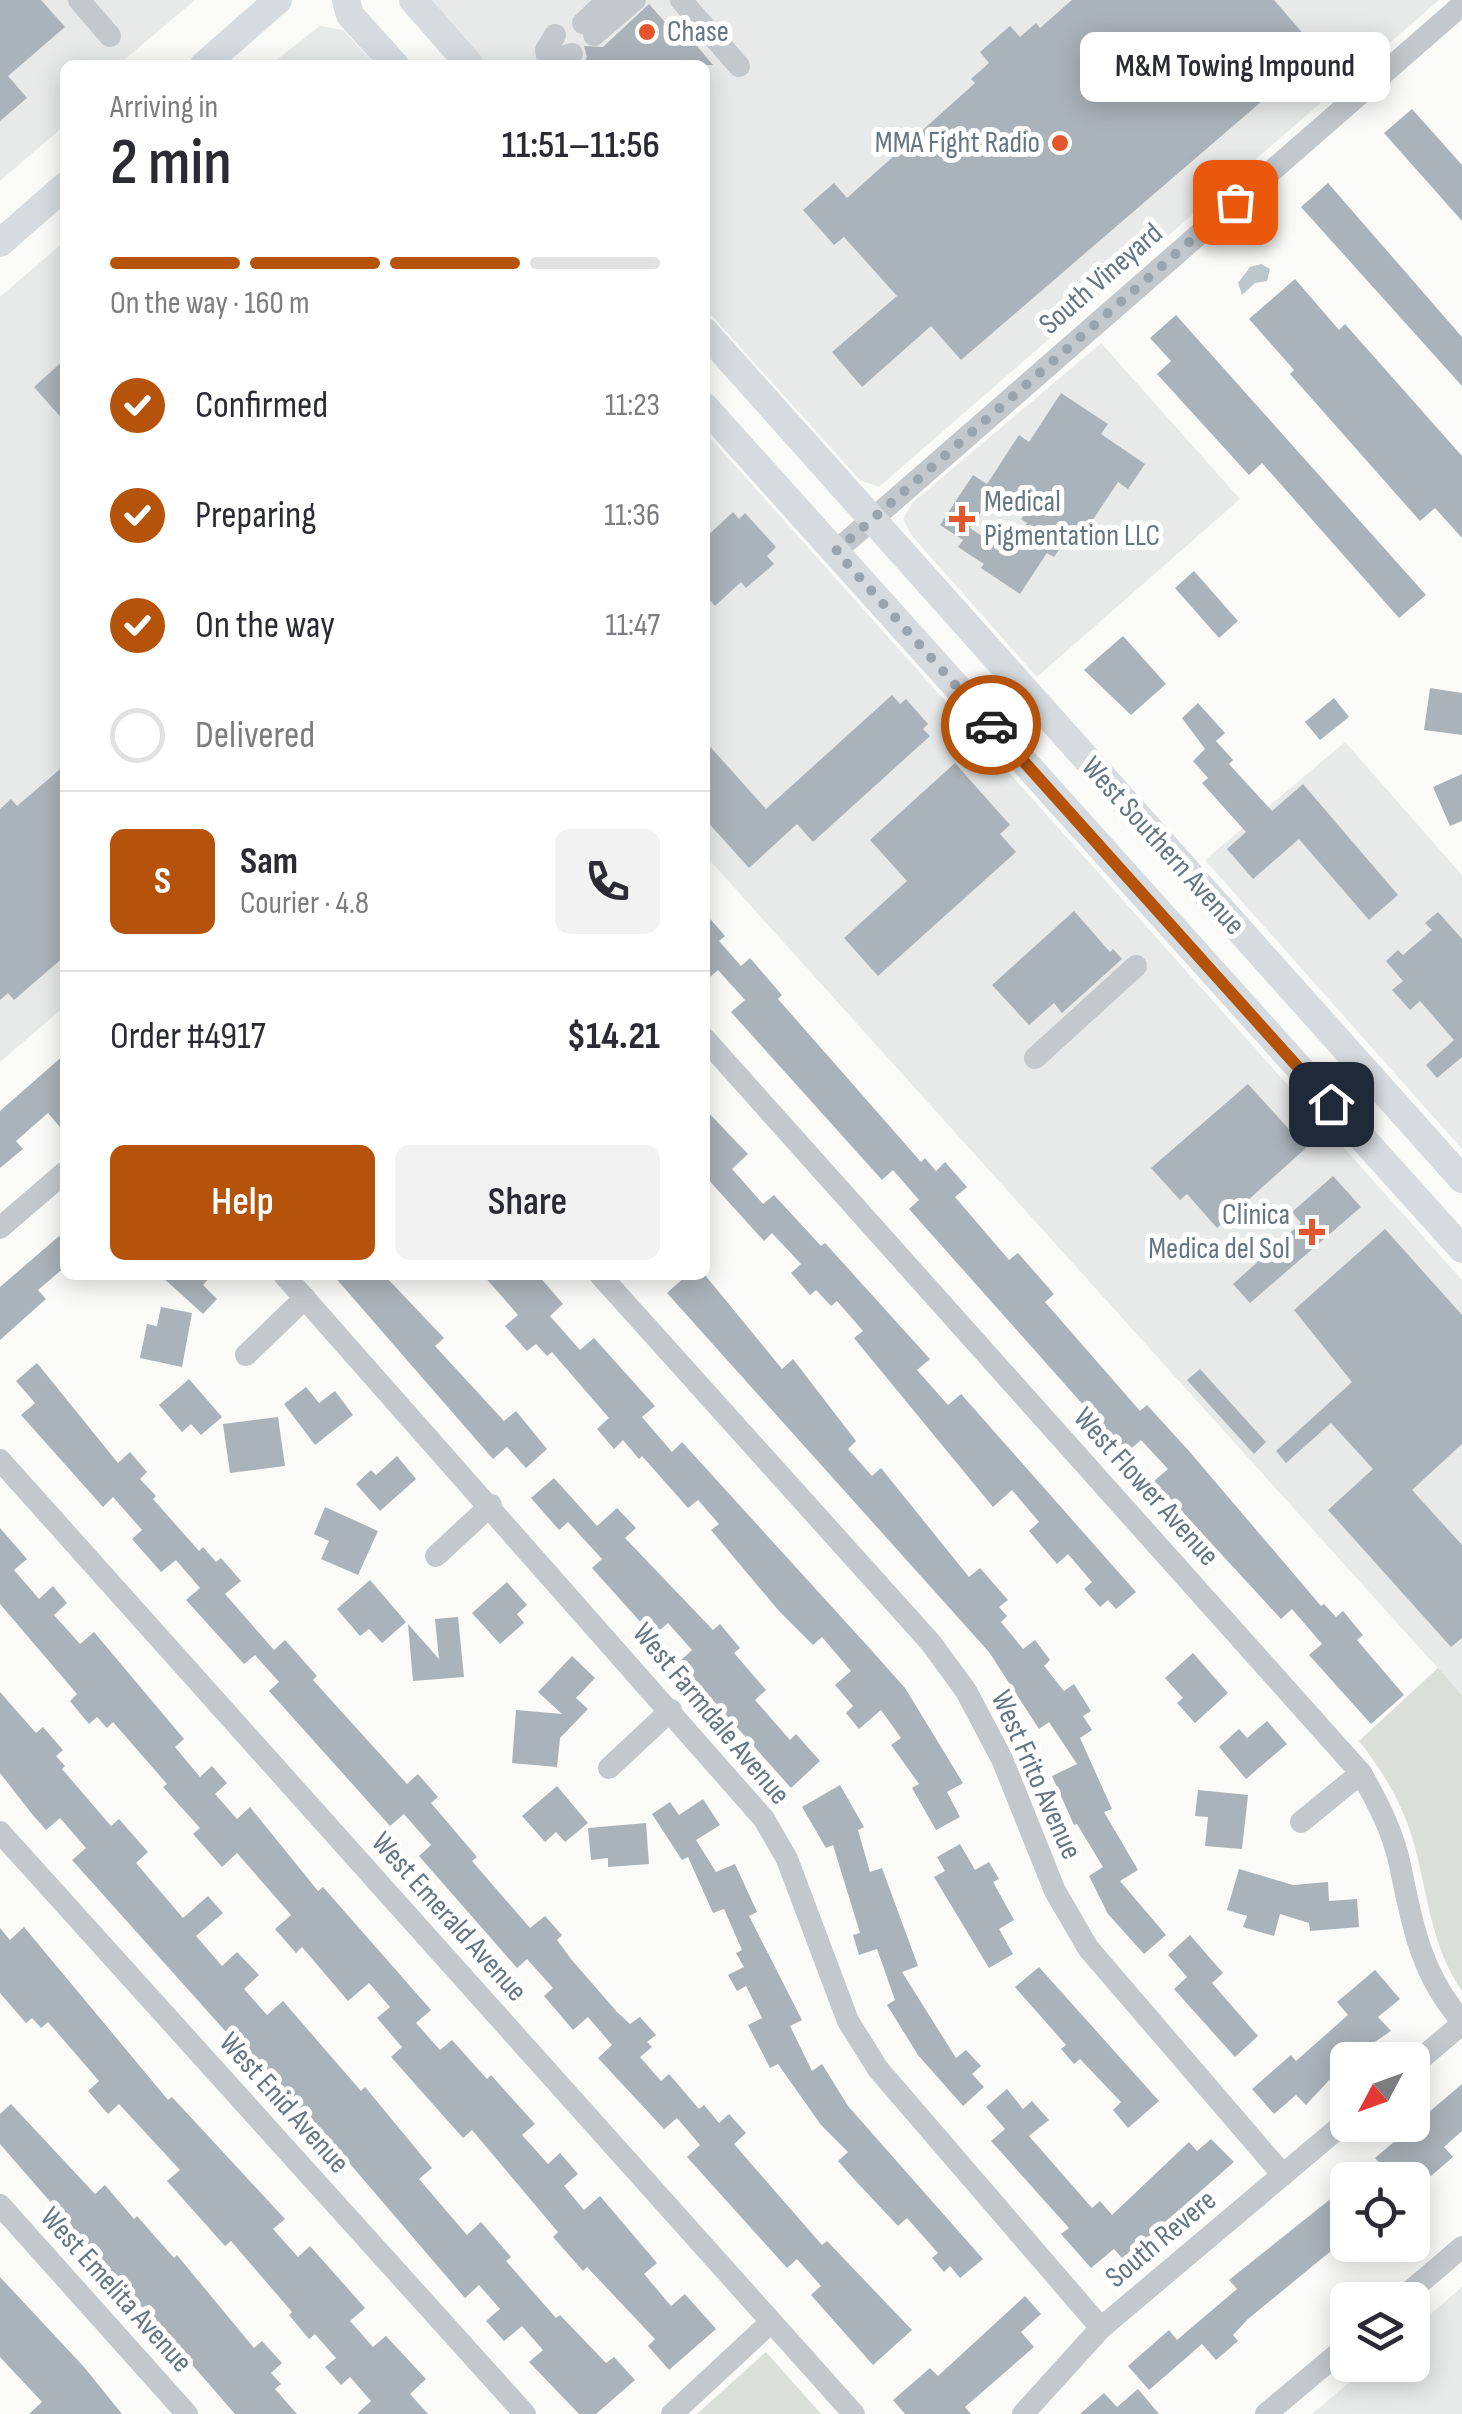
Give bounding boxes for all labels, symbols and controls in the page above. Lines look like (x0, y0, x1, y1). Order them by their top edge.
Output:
place label: Chase (667, 14, 729, 50)
marker: Chase (636, 21, 658, 43)
callout: M&M Towing Impound (1080, 32, 1390, 102)
text: M&M Towing Impound (1115, 47, 1355, 86)
text: Arriving in (110, 88, 218, 127)
text: 11:51–11:56 (502, 123, 660, 168)
text: 2 min (110, 125, 232, 203)
place label: MMA Fight Radio (875, 125, 1040, 161)
marker: MMA Fight Radio (1049, 132, 1071, 154)
pin (1193, 160, 1278, 245)
icon: bag (1208, 175, 1263, 230)
street label: South Vineyard (1032, 216, 1170, 342)
text: On the way · 160 m (110, 284, 309, 323)
icon: check (110, 378, 165, 433)
text: Confirmed (195, 383, 328, 428)
text: 11:23 (605, 386, 660, 425)
place label: Medical Pigmentation LLC (984, 484, 1160, 554)
icon: check (110, 488, 165, 543)
text: Preparing (195, 493, 316, 538)
text: 11:36 (604, 496, 660, 535)
marker: Medical Pigmentation LLC (949, 506, 975, 532)
icon: check (110, 598, 165, 653)
text: On the way (195, 603, 335, 648)
text: 11:47 (606, 606, 660, 645)
courier (941, 675, 1041, 775)
icon: car (964, 698, 1019, 753)
text: Delivered (195, 713, 315, 758)
street label: West Southern Avenue (1074, 750, 1252, 942)
button: phone (555, 829, 660, 934)
text: Sam (240, 839, 298, 884)
text: S (154, 859, 171, 904)
text: Courier · 4.8 (240, 884, 369, 923)
text: Order #4917 (110, 1014, 266, 1059)
text: $14.21 (567, 1014, 660, 1059)
pin (1289, 1062, 1374, 1147)
icon: home (1304, 1077, 1359, 1132)
button: Help (110, 1145, 375, 1260)
button: Share (395, 1145, 660, 1260)
place label: Clinica Medica del Sol (1148, 1197, 1290, 1267)
marker: Clinica Medica del Sol (1299, 1219, 1325, 1245)
street label: West Flower Avenue (1066, 1400, 1226, 1574)
street label: West Farmdale Avenue (625, 1616, 797, 1812)
street label: West Frito Avenue (983, 1685, 1089, 1865)
street label: West Emerald Avenue (364, 1825, 534, 2009)
street label: West Enid Avenue (211, 2025, 357, 2181)
north arrow (1330, 2042, 1430, 2142)
map controls (1330, 2042, 1430, 2382)
button: locate (1330, 2162, 1430, 2262)
street label: South Revere (1098, 2182, 1224, 2296)
street label: West Emelita Avenue (32, 2200, 200, 2380)
button: layers (1330, 2282, 1430, 2382)

